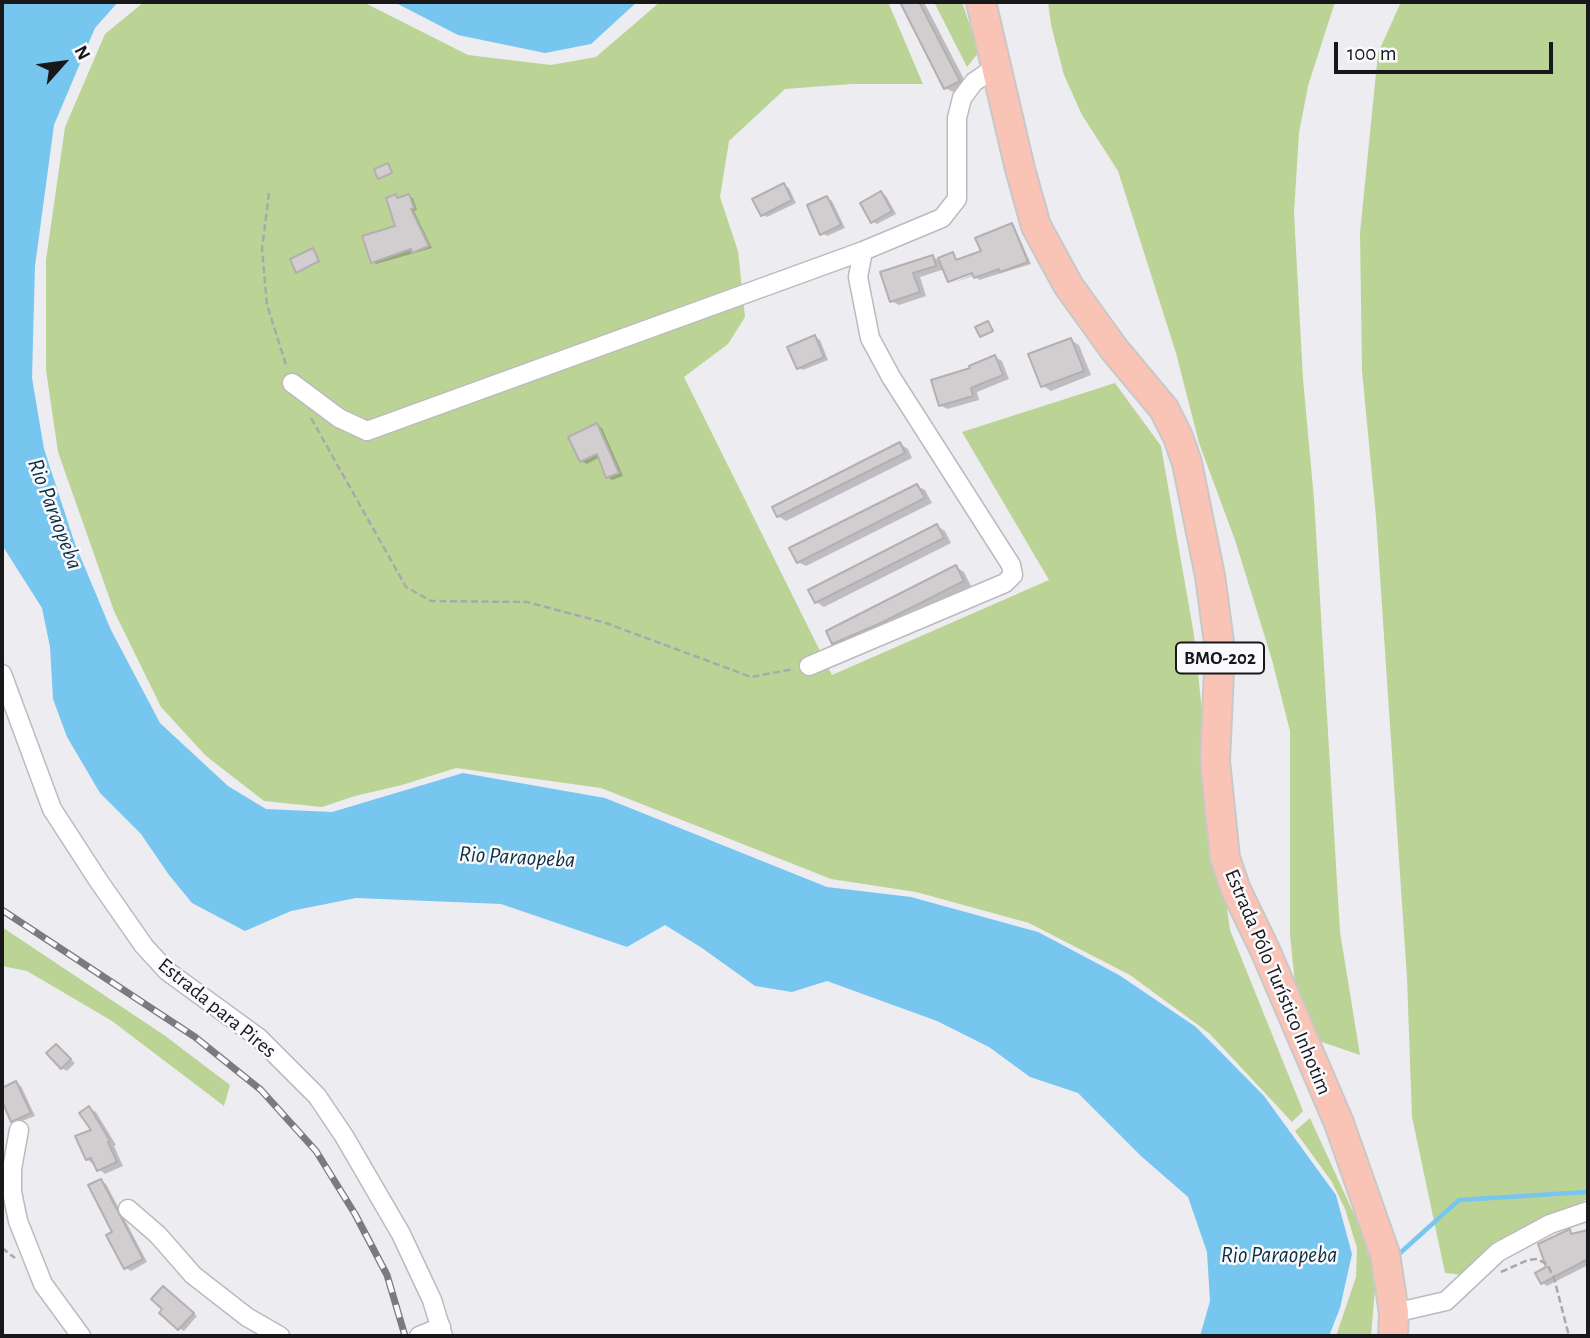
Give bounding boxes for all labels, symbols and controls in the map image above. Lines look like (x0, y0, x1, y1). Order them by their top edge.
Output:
north arrow (28, 28, 98, 98)
scale bar (1338, 28, 1557, 72)
text: N (70, 43, 93, 63)
text: 100 m (1347, 43, 1397, 64)
water label: Rio Paraopeba (21, 455, 89, 573)
road number: BMO-202 (1176, 642, 1264, 674)
water label: Rio Paraopeba (458, 840, 576, 874)
street label: Estrada Pólo Turístico Inhotim (1219, 865, 1337, 1099)
street label: Estrada para Pires (153, 953, 281, 1063)
water label: Rio Paraopeba (1221, 1241, 1337, 1269)

